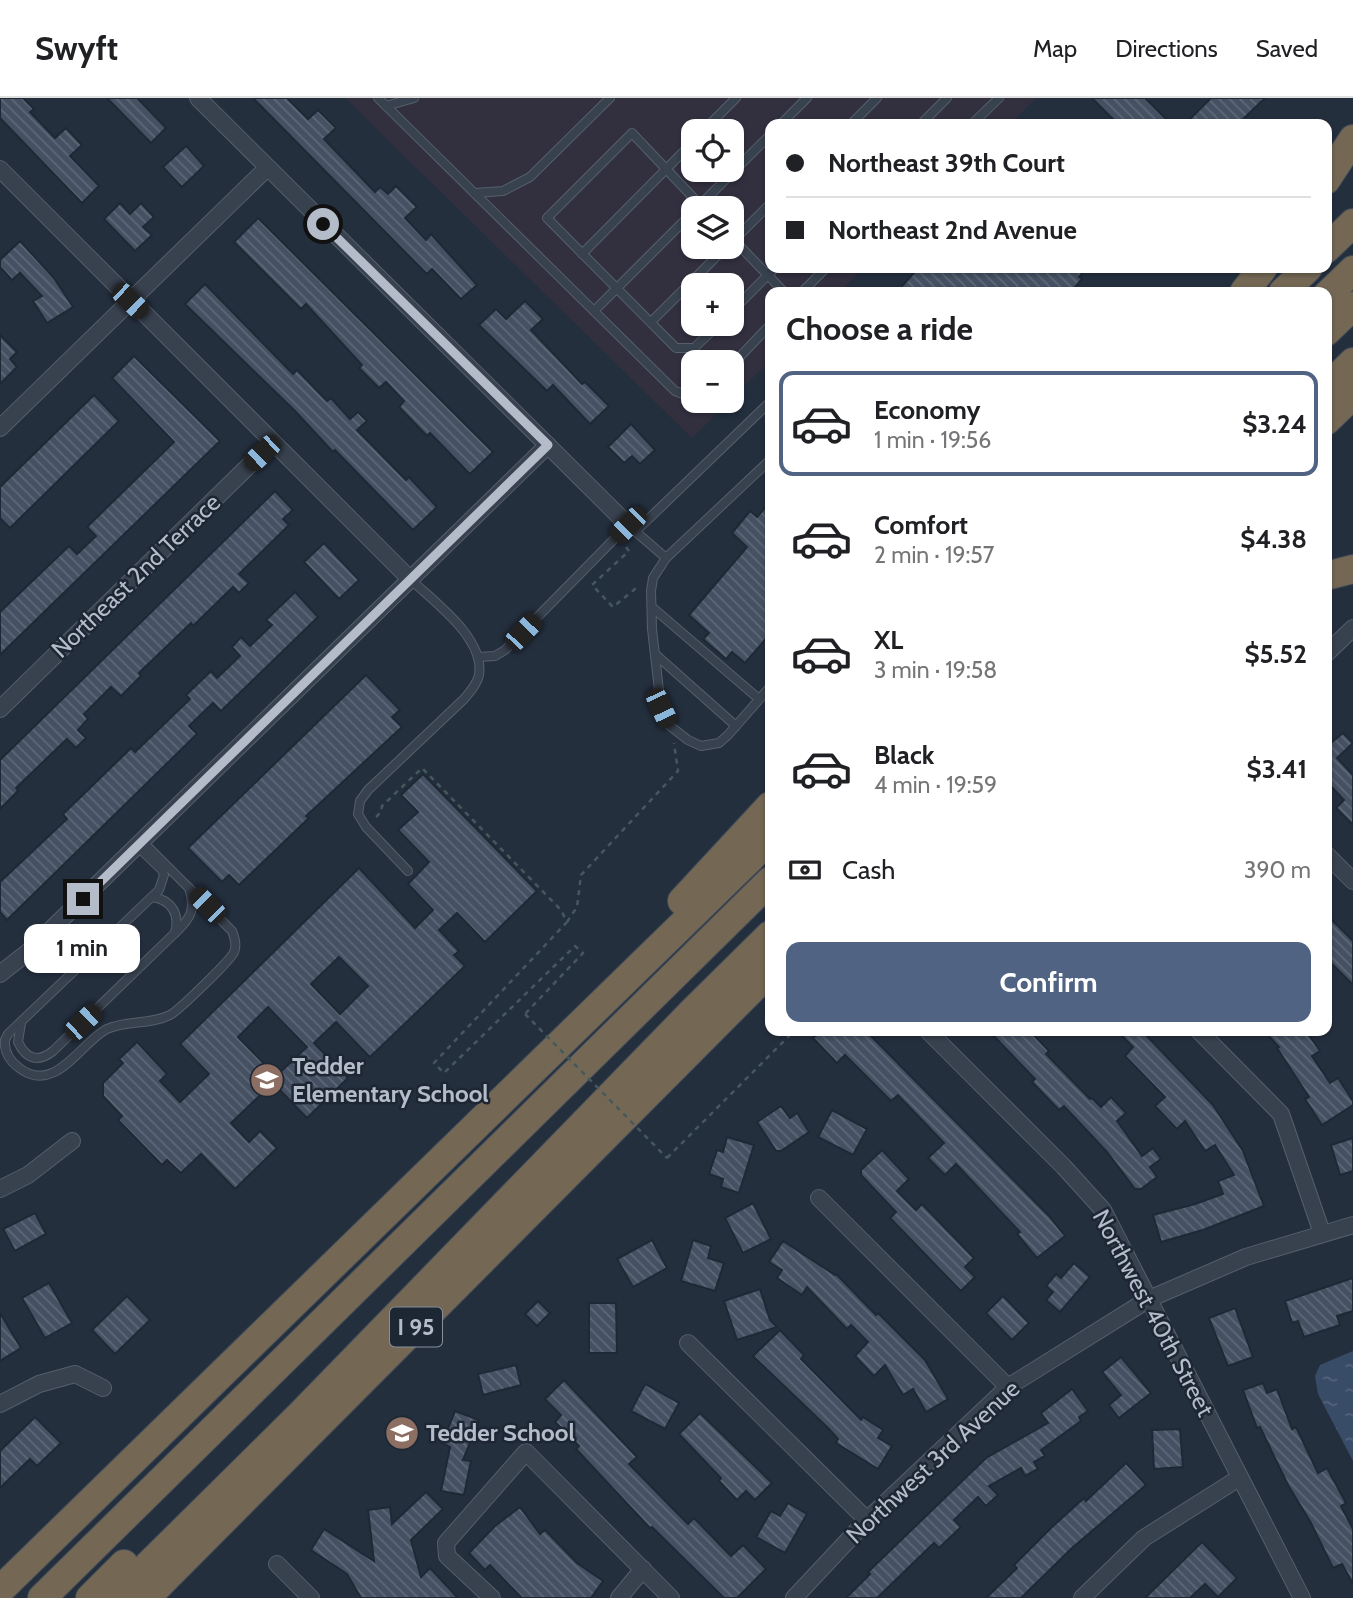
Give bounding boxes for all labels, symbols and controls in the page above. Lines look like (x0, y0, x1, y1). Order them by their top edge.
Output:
text: Swyft (35, 28, 118, 68)
text: Map (1033, 34, 1077, 63)
text: Directions (1115, 34, 1218, 63)
text: Saved (1256, 34, 1318, 63)
map controls (681, 119, 744, 413)
button: locate (681, 119, 744, 182)
text: Northeast 39th Court (828, 147, 1065, 179)
button: layers (681, 196, 744, 259)
route start (307, 208, 339, 240)
text: Northeast 2nd Avenue (828, 214, 1077, 246)
button: + (681, 273, 744, 336)
car (108, 279, 153, 323)
text: Choose a ride (786, 309, 973, 348)
button: − (681, 350, 744, 413)
icon: car (790, 392, 853, 455)
text: Economy (874, 394, 980, 426)
text: $3.24 (1242, 408, 1307, 440)
text: 1 min · 19:56 (874, 426, 991, 454)
car (240, 431, 285, 475)
street label: Northeast 2nd Terrace (45, 488, 226, 664)
car (606, 503, 651, 547)
icon: car (790, 507, 853, 570)
text: Comfort (874, 509, 968, 541)
text: $4.38 (1240, 523, 1307, 555)
text: 2 min · 19:57 (874, 541, 994, 569)
car (501, 610, 546, 654)
icon: car (790, 622, 853, 685)
text: XL (874, 624, 903, 656)
text: $5.52 (1244, 638, 1307, 670)
text: 3 min · 19:58 (874, 656, 997, 684)
car (643, 685, 680, 731)
icon: car (790, 737, 853, 800)
text: Black (874, 739, 934, 771)
text: $3.41 (1247, 753, 1307, 785)
text: 4 min · 19:59 (874, 771, 997, 799)
icon: cash (786, 851, 824, 889)
text: Cash (842, 854, 895, 886)
text: 390 m (1244, 856, 1311, 884)
route end (67, 883, 99, 915)
car (185, 883, 230, 927)
callout: 1 min (25, 924, 141, 972)
text: 1 min (56, 934, 108, 962)
button: Confirm (786, 942, 1311, 1022)
car (61, 1000, 106, 1044)
place label: Tedder Elementary School (292, 1051, 489, 1108)
school or university icon: Tedder Elementary School (248, 1061, 286, 1099)
street label: Northwest 40th Street (1087, 1204, 1220, 1421)
road number: I 95 (390, 1308, 442, 1346)
street label: Northwest 3rd Avenue (840, 1374, 1025, 1549)
school or university icon: Tedder School (383, 1414, 421, 1452)
place label: Tedder School (426, 1418, 575, 1447)

